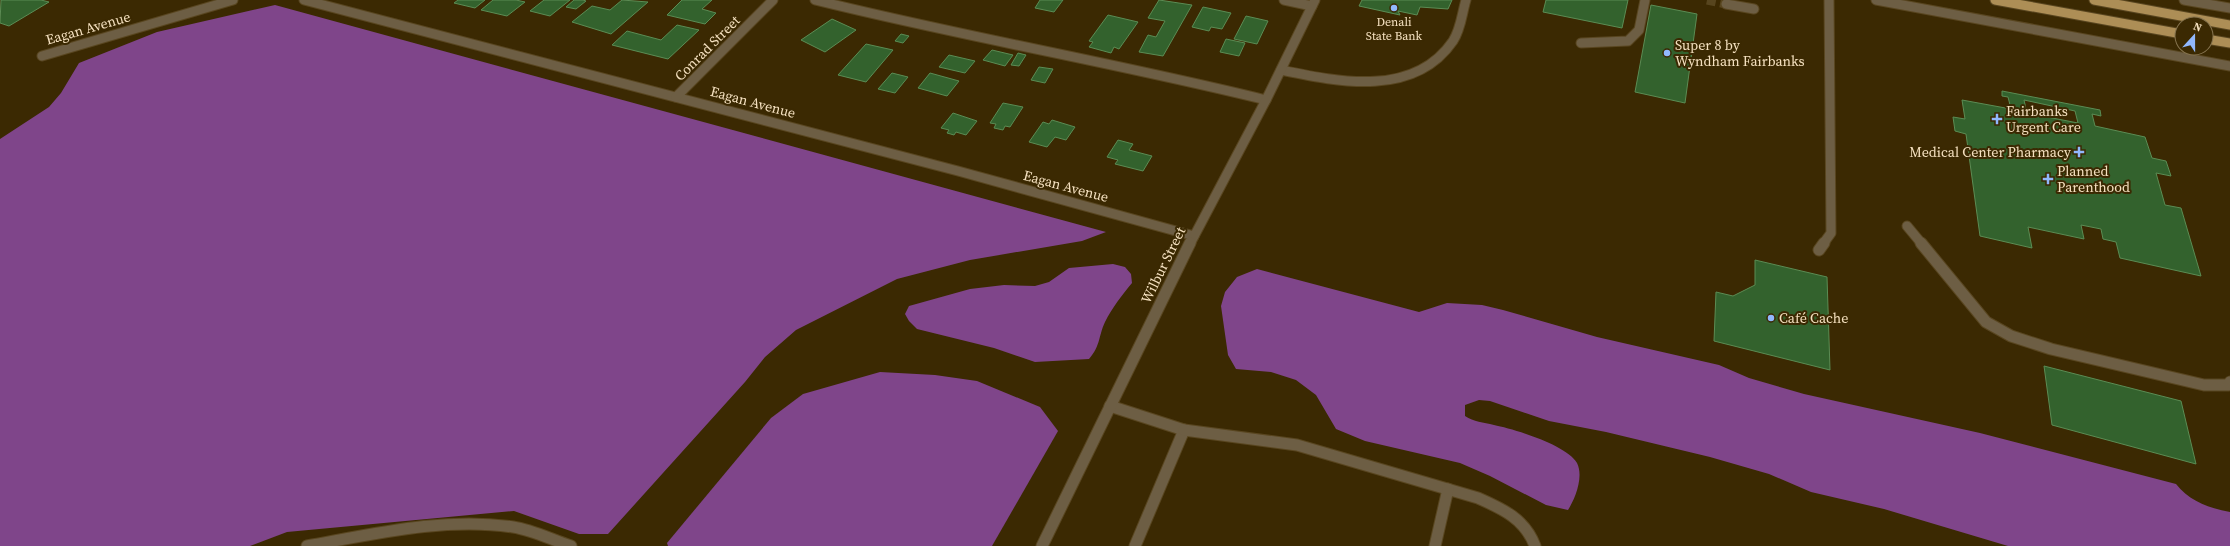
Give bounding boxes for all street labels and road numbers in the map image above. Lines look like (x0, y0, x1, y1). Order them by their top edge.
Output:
street label: Eagan Avenue (43, 6, 133, 50)
street label: Conrad Street (670, 10, 745, 85)
street label: Eagan Avenue (708, 81, 798, 123)
street label: Eagan Avenue (1021, 165, 1111, 207)
street label: Wilbur Street (1136, 223, 1190, 307)

